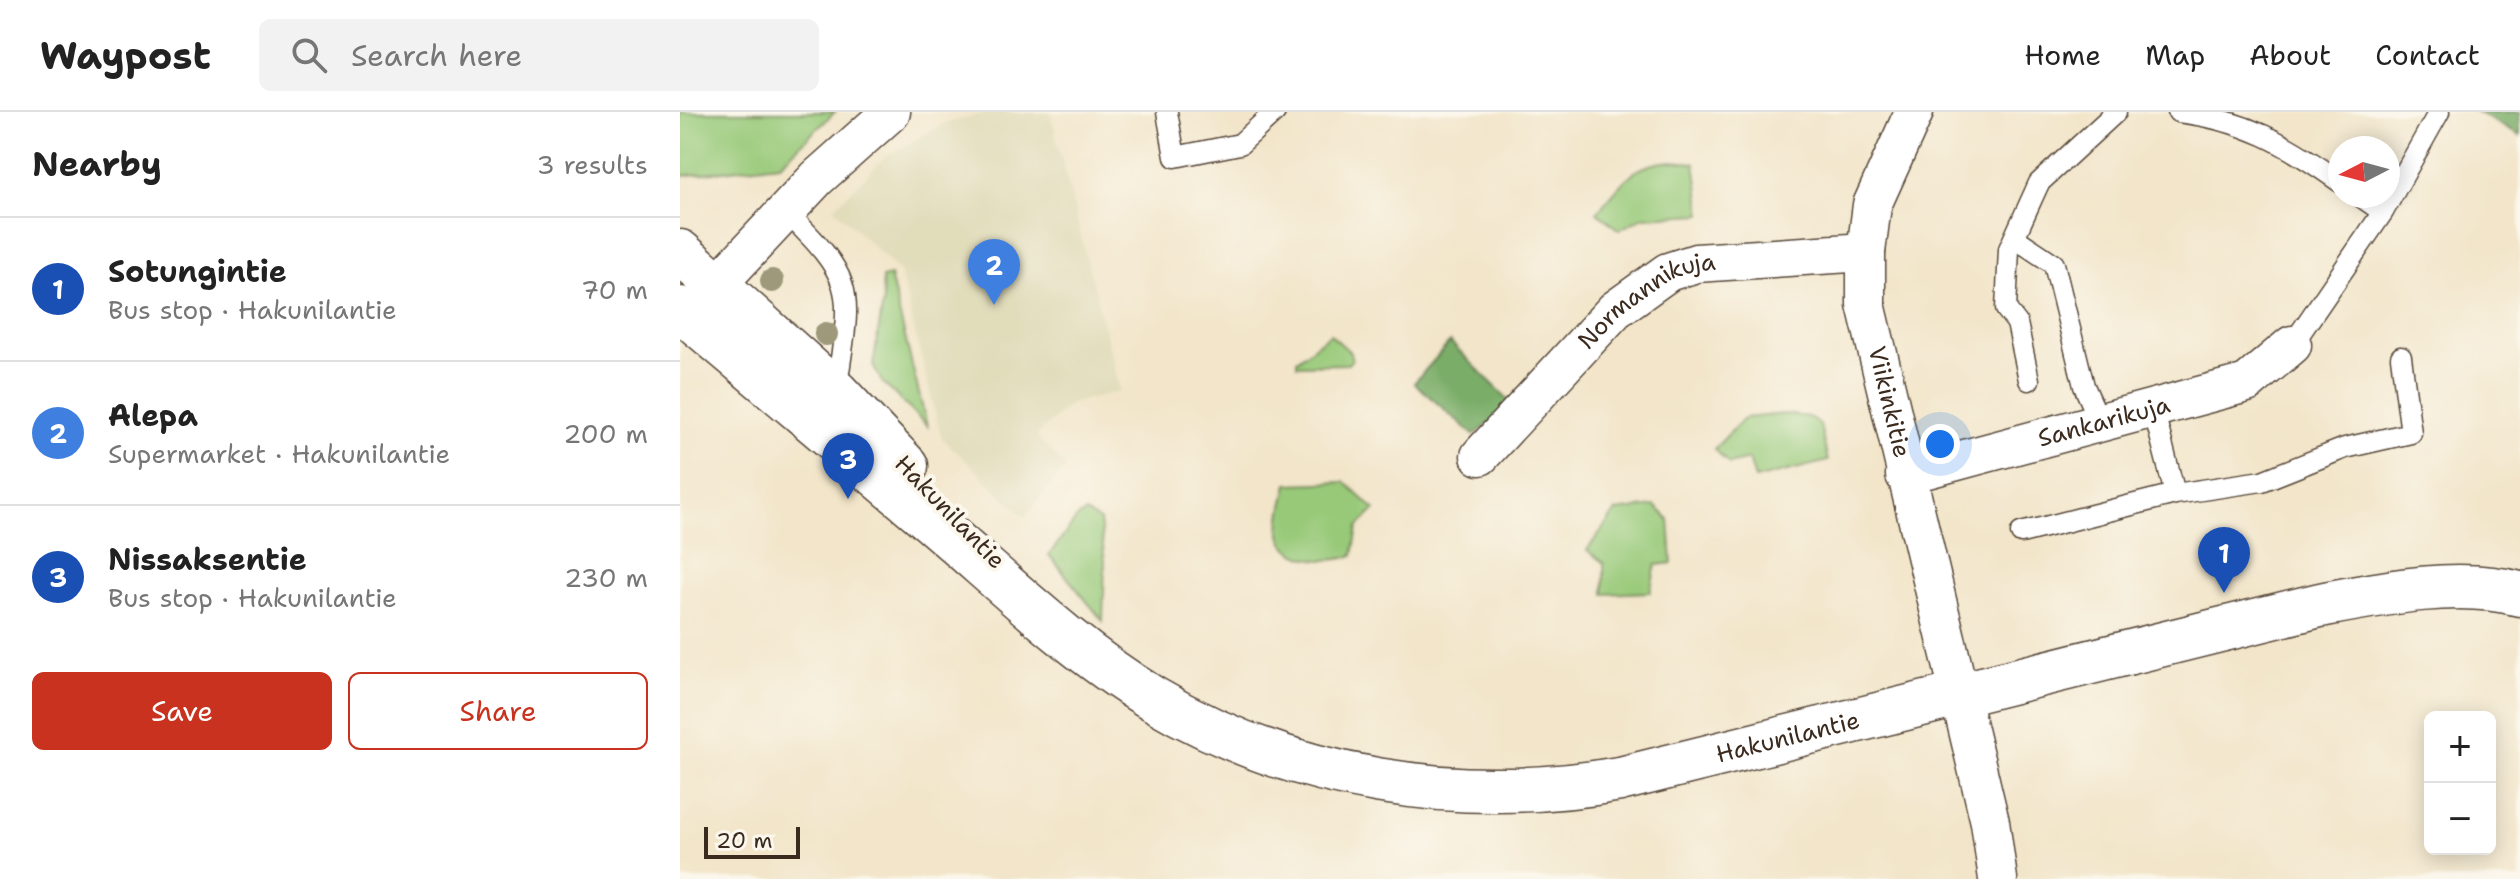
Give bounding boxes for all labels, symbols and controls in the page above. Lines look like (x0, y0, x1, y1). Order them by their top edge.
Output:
search box (259, 19, 819, 91)
text: Waypost (40, 30, 211, 81)
icon: search (287, 33, 331, 77)
text: Search here (351, 35, 522, 76)
text: Home (2024, 36, 2101, 74)
text: Map (2145, 36, 2205, 74)
text: About (2249, 36, 2331, 74)
text: Contact (2375, 36, 2480, 74)
north arrow (2328, 136, 2400, 208)
text: Nearby (32, 141, 162, 187)
text: 3 results (536, 147, 648, 182)
pin: 2 (968, 239, 1020, 305)
street label: Normannikuja (1571, 246, 1717, 356)
text: Sotungintie (108, 251, 287, 292)
text: 1 (52, 272, 64, 307)
text: 70 m (581, 272, 648, 307)
text: Bus stop · Hakunilantie (108, 292, 397, 327)
street label: Viikinkitie (1861, 343, 1918, 461)
street label: Sankarikuja (2034, 388, 2174, 455)
text: Alepa (108, 395, 198, 436)
text: 2 (49, 416, 67, 451)
text: 200 m (563, 416, 648, 451)
your location (1920, 424, 1960, 464)
pin: 3 (822, 433, 874, 499)
text: Supermarket · Hakunilantie (108, 436, 450, 471)
street label: Hakunilantie (888, 448, 1012, 576)
pin: 1 (2198, 527, 2250, 593)
text: Nissaksentie (108, 539, 307, 580)
text: 3 (49, 560, 67, 595)
text: 230 m (564, 560, 648, 595)
text: Bus stop · Hakunilantie (108, 580, 397, 615)
button: Save (32, 672, 332, 750)
button: Share (348, 672, 648, 750)
street label: Hakunilantie (1713, 704, 1863, 771)
map controls (2424, 711, 2496, 855)
button: + (2424, 711, 2496, 783)
button: − (2424, 783, 2496, 855)
scale bar (704, 823, 800, 859)
text: 20 m (716, 826, 773, 855)

